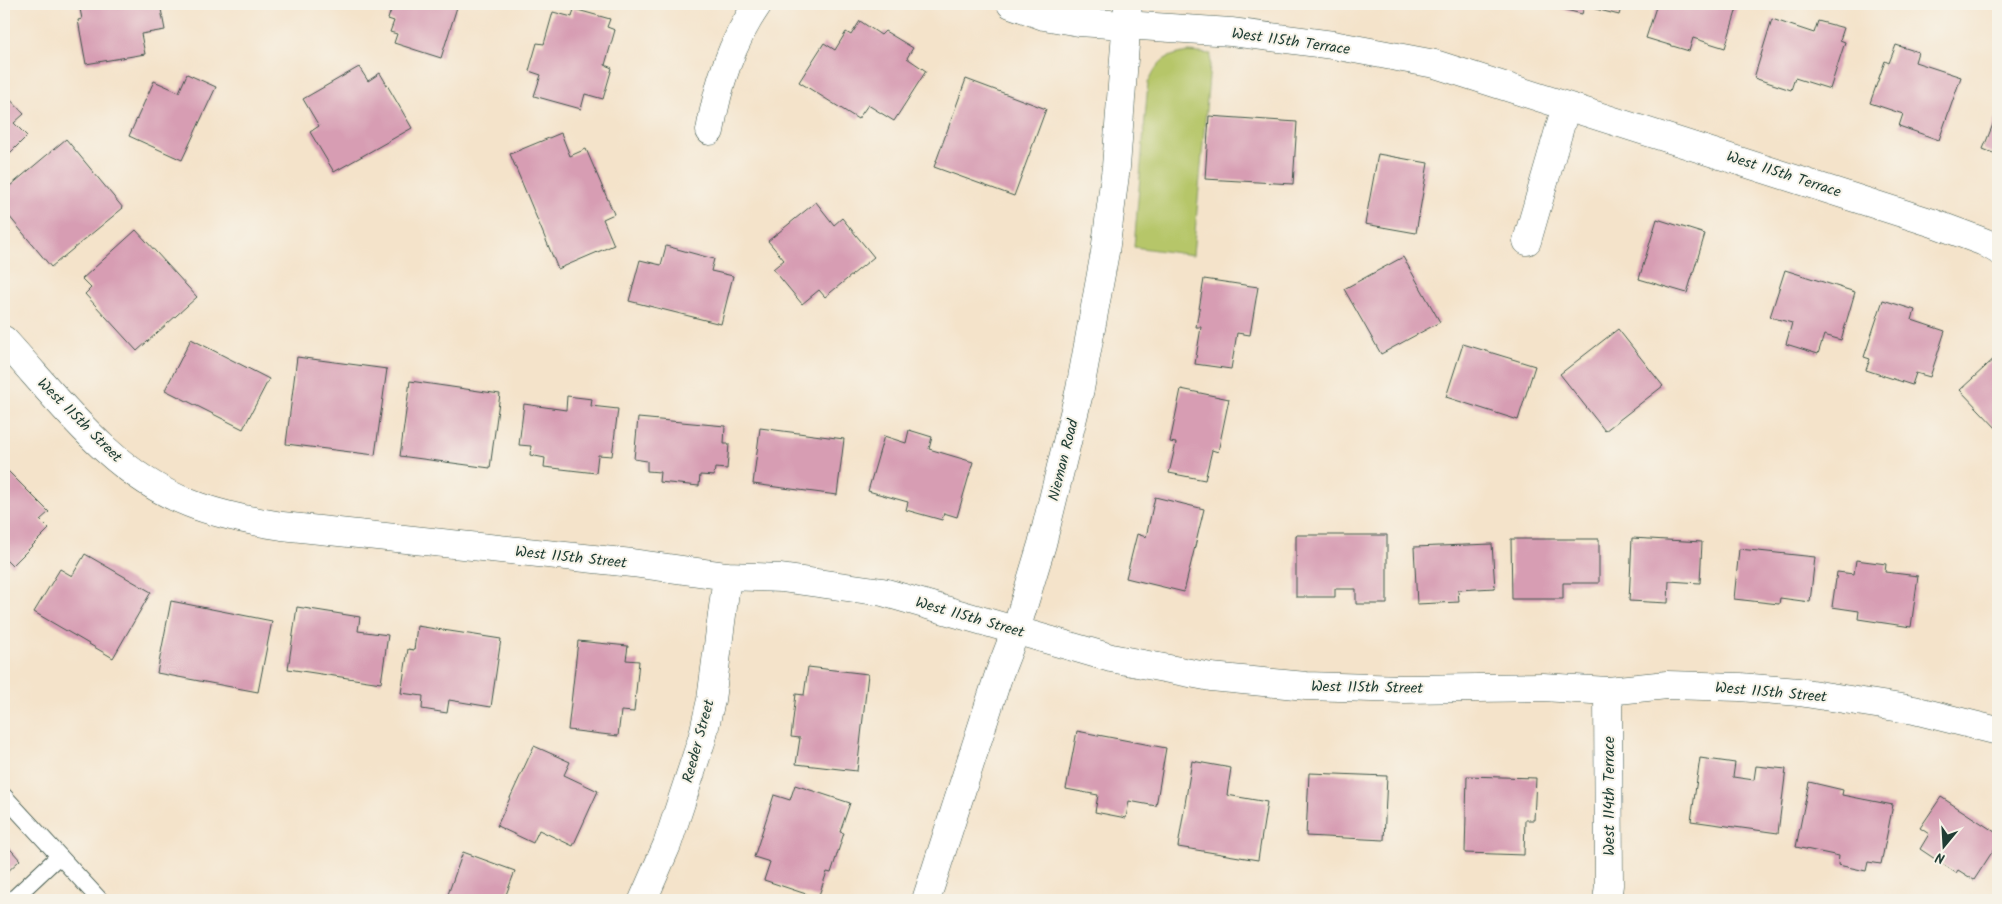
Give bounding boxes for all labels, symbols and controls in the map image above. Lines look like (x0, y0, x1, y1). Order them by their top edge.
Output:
street label: West 115th Terrace (1230, 22, 1352, 62)
street label: West 115th Terrace (1723, 145, 1844, 205)
street label: West 115th Street (31, 373, 128, 469)
street label: Nieman Road (1042, 416, 1086, 504)
street label: West 115th Street (514, 540, 628, 576)
street label: West 115th Street (913, 591, 1027, 645)
street label: West 115th Street (1311, 675, 1423, 701)
street label: West 115th Street (1714, 676, 1828, 710)
street label: Reeder Street (676, 697, 722, 786)
street label: West 114th Terrace (1598, 736, 1622, 856)
north arrow (1920, 822, 1970, 872)
text: N (1933, 846, 1948, 869)

